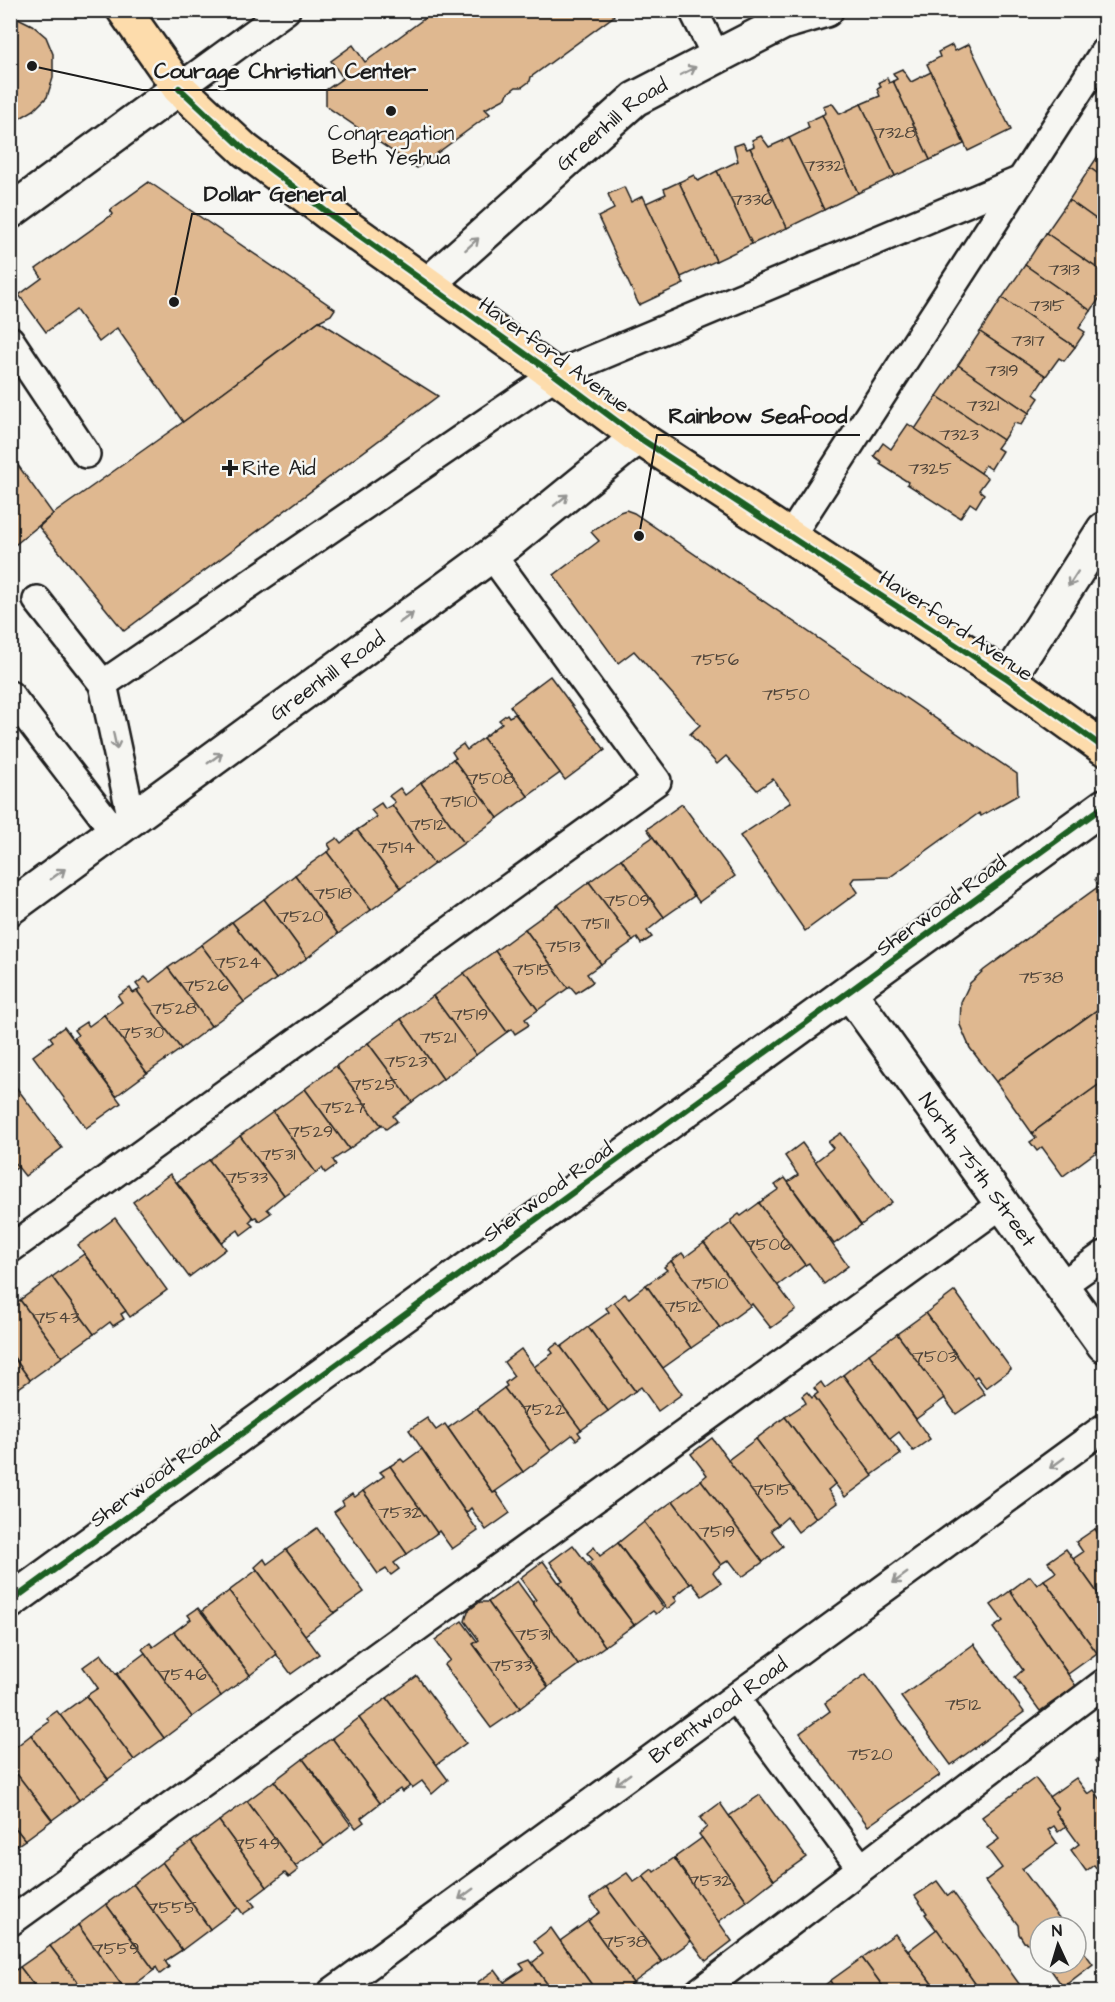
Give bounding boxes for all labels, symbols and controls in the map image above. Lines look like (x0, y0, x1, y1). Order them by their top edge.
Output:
callout: Courage Christian Center (142, 50, 428, 90)
text: Courage Christian Center (154, 56, 417, 88)
one-way arrow (679, 65, 697, 76)
street label: Greenhill Road (549, 70, 673, 178)
marker: Congregation Beth Yeshua (384, 104, 398, 118)
place label: Congregation Beth Yeshua (328, 119, 454, 172)
house number: 7328 (874, 120, 916, 145)
house number: 7332 (804, 153, 845, 178)
callout: Dollar General (192, 174, 358, 214)
text: Dollar General (204, 179, 347, 210)
house number: 7336 (732, 187, 772, 212)
one-way arrow (464, 238, 479, 252)
house number: 7313 (1048, 257, 1080, 282)
street label: Haverford Avenue (472, 290, 636, 420)
house number: 7315 (1029, 293, 1065, 318)
house number: 7317 (1011, 328, 1045, 353)
house number: 7319 (986, 358, 1018, 383)
house number: 7321 (967, 393, 999, 418)
callout: Rainbow Seafood (657, 395, 860, 435)
text: Rainbow Seafood (669, 401, 848, 432)
house number: 7323 (939, 422, 979, 447)
place label: Rite Aid (242, 454, 316, 483)
house number: 7325 (908, 456, 952, 481)
marker: Rite Aid (223, 461, 237, 475)
one-way arrow (553, 493, 569, 506)
street label: Haverford Avenue (873, 564, 1039, 688)
one-way arrow (1067, 570, 1079, 586)
one-way arrow (397, 611, 413, 624)
street label: Greenhill Road (263, 624, 391, 728)
house number: 7556 (691, 647, 739, 672)
house number: 7550 (762, 682, 810, 707)
one-way arrow (110, 731, 121, 750)
one-way arrow (207, 752, 223, 765)
house number: 7508 (468, 766, 515, 791)
house number: 7510 (440, 789, 478, 814)
house number: 7512 (410, 812, 447, 837)
house number: 7514 (377, 835, 415, 860)
street label: Sherwood Road (870, 849, 1012, 963)
one-way arrow (49, 867, 65, 880)
house number: 7518 (314, 881, 352, 906)
house number: 7509 (604, 888, 650, 913)
house number: 7520 (278, 904, 324, 929)
house number: 7511 (581, 911, 609, 936)
house number: 7513 (545, 934, 581, 959)
house number: 7524 (215, 950, 261, 975)
house number: 7515 (513, 957, 552, 982)
house number: 7538 (1019, 965, 1064, 990)
house number: 7526 (183, 973, 229, 998)
house number: 7528 (151, 996, 197, 1021)
house number: 7519 (452, 1002, 488, 1027)
house number: 7530 (120, 1020, 164, 1045)
house number: 7521 (420, 1025, 456, 1050)
house number: 7523 (384, 1049, 428, 1074)
house number: 7525 (351, 1072, 398, 1097)
street label: North 75th Street (912, 1087, 1043, 1253)
house number: 7527 (320, 1095, 366, 1120)
house number: 7529 (289, 1119, 333, 1144)
street label: Sherwood Road (477, 1135, 619, 1249)
house number: 7531 (260, 1142, 296, 1167)
house number: 7533 (226, 1165, 268, 1190)
house number: 7506 (745, 1232, 791, 1257)
house number: 7510 (691, 1271, 729, 1296)
house number: 7512 (665, 1294, 702, 1319)
house number: 7543 (34, 1305, 80, 1330)
house number: 7503 (913, 1344, 957, 1369)
house number: 7522 (521, 1397, 566, 1422)
street label: Sherwood Road (84, 1420, 226, 1534)
one-way arrow (1050, 1457, 1066, 1469)
house number: 7515 (753, 1477, 792, 1502)
house number: 7532 (378, 1500, 422, 1525)
house number: 7519 (699, 1519, 735, 1544)
one-way arrow (892, 1572, 908, 1584)
house number: 7531 (515, 1622, 551, 1647)
street label: Brentwood Road (643, 1650, 793, 1770)
house number: 7533 (490, 1653, 532, 1678)
house number: 7546 (159, 1662, 207, 1687)
house number: 7512 (945, 1692, 982, 1717)
house number: 7520 (847, 1742, 893, 1767)
one-way arrow (616, 1773, 632, 1785)
house number: 7549 (234, 1831, 280, 1856)
house number: 7532 (688, 1868, 732, 1893)
one-way arrow (458, 1888, 474, 1900)
house number: 7555 (147, 1895, 197, 1920)
north arrow (1028, 1915, 1088, 1975)
text: N (1051, 1920, 1063, 1942)
house number: 7538 (603, 1929, 648, 1954)
house number: 7559 (93, 1936, 139, 1961)

